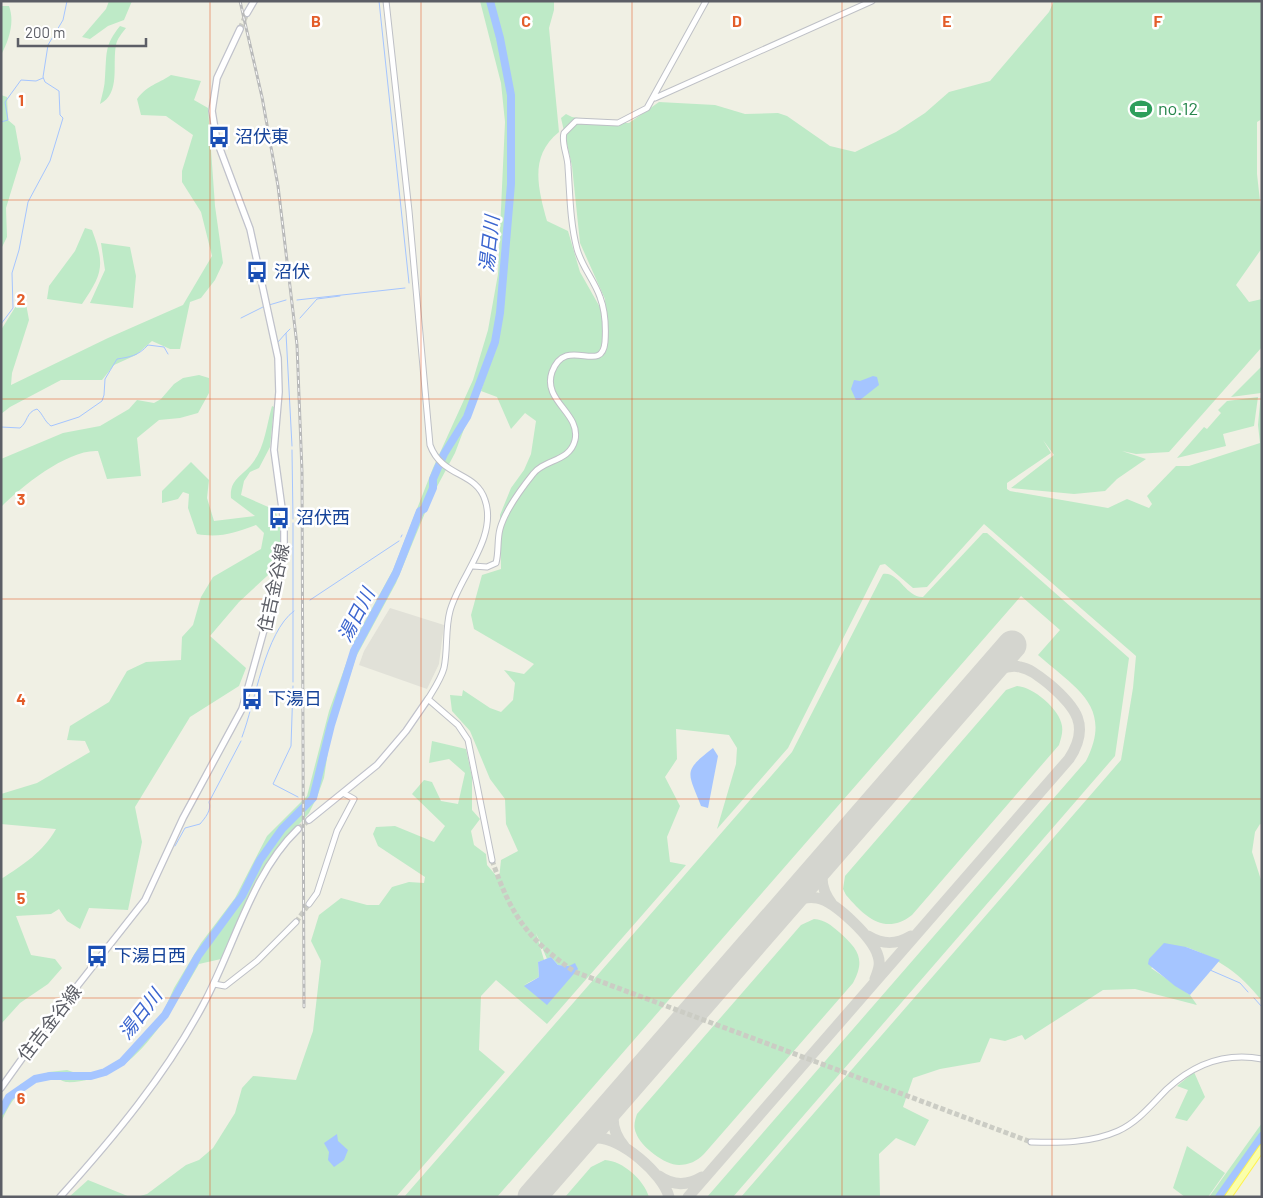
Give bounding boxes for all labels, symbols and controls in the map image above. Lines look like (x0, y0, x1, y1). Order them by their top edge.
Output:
text: B (311, 11, 321, 30)
text: C (521, 11, 531, 30)
text: D (732, 11, 742, 30)
text: E (942, 11, 952, 30)
text: F (1154, 11, 1163, 30)
scale bar (18, 15, 145, 47)
text: 200 m (25, 23, 65, 41)
text: 1 (18, 90, 24, 109)
sports icon: no.12 (1128, 96, 1154, 122)
place label: no.12 (1158, 97, 1198, 119)
bus stop icon: 沼伏東 (206, 124, 232, 150)
place label: 沼伏東 (235, 125, 289, 147)
water label: 湯日川 (474, 212, 503, 274)
bus stop icon: 沼伏 (244, 259, 270, 285)
place label: 沼伏 (274, 260, 310, 282)
text: 2 (17, 289, 26, 308)
text: 3 (17, 489, 25, 508)
bus stop icon: 沼伏西 (266, 505, 292, 531)
place label: 沼伏西 (296, 506, 350, 528)
street label: 住吉金谷線 (253, 541, 293, 634)
water label: 湯日川 (332, 582, 380, 645)
bus stop icon: 下湯日 (239, 686, 265, 712)
place label: 下湯日 (268, 687, 322, 709)
text: 4 (16, 689, 26, 708)
text: 5 (17, 888, 26, 907)
bus stop icon: 下湯日西 (84, 943, 110, 969)
place label: 下湯日西 (114, 944, 186, 966)
street label: 住吉金谷線 (13, 980, 86, 1065)
water label: 湯日川 (113, 983, 167, 1043)
text: 6 (17, 1088, 26, 1107)

